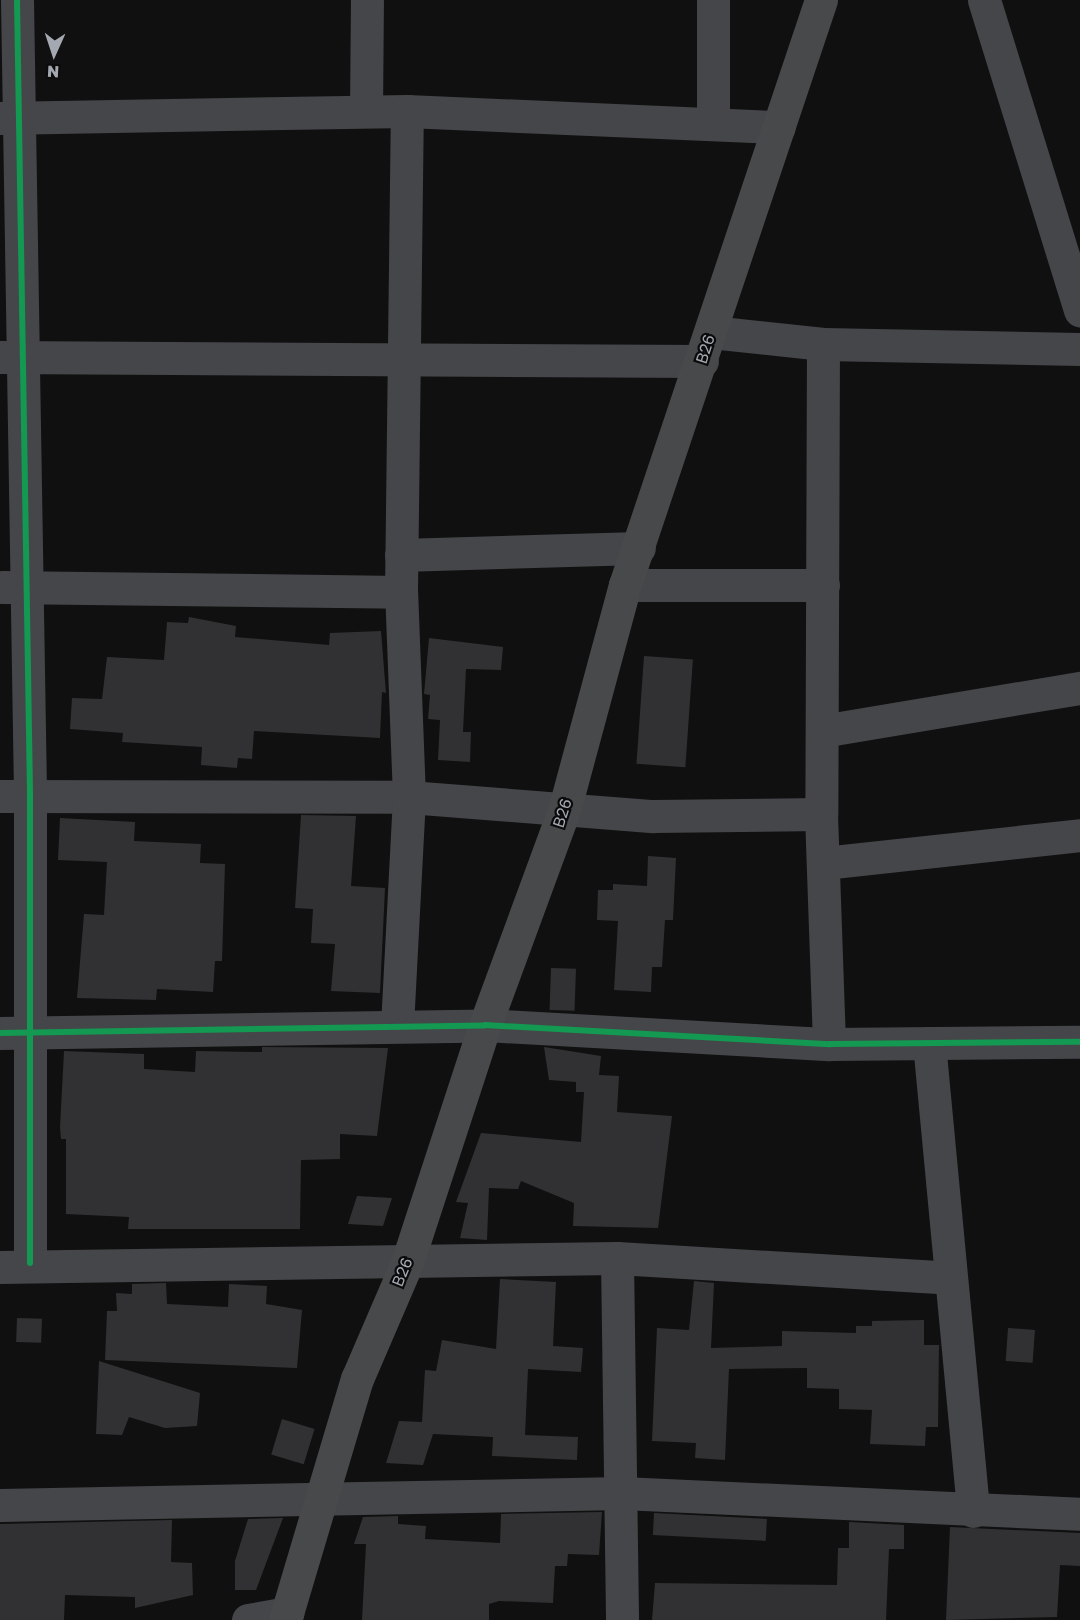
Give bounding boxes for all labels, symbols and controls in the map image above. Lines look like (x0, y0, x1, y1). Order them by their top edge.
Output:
north arrow (24, 24, 84, 84)
text: N (46, 62, 60, 82)
street label: B26 (691, 332, 719, 366)
street label: B26 (548, 796, 576, 830)
street label: B26 (388, 1255, 416, 1289)

